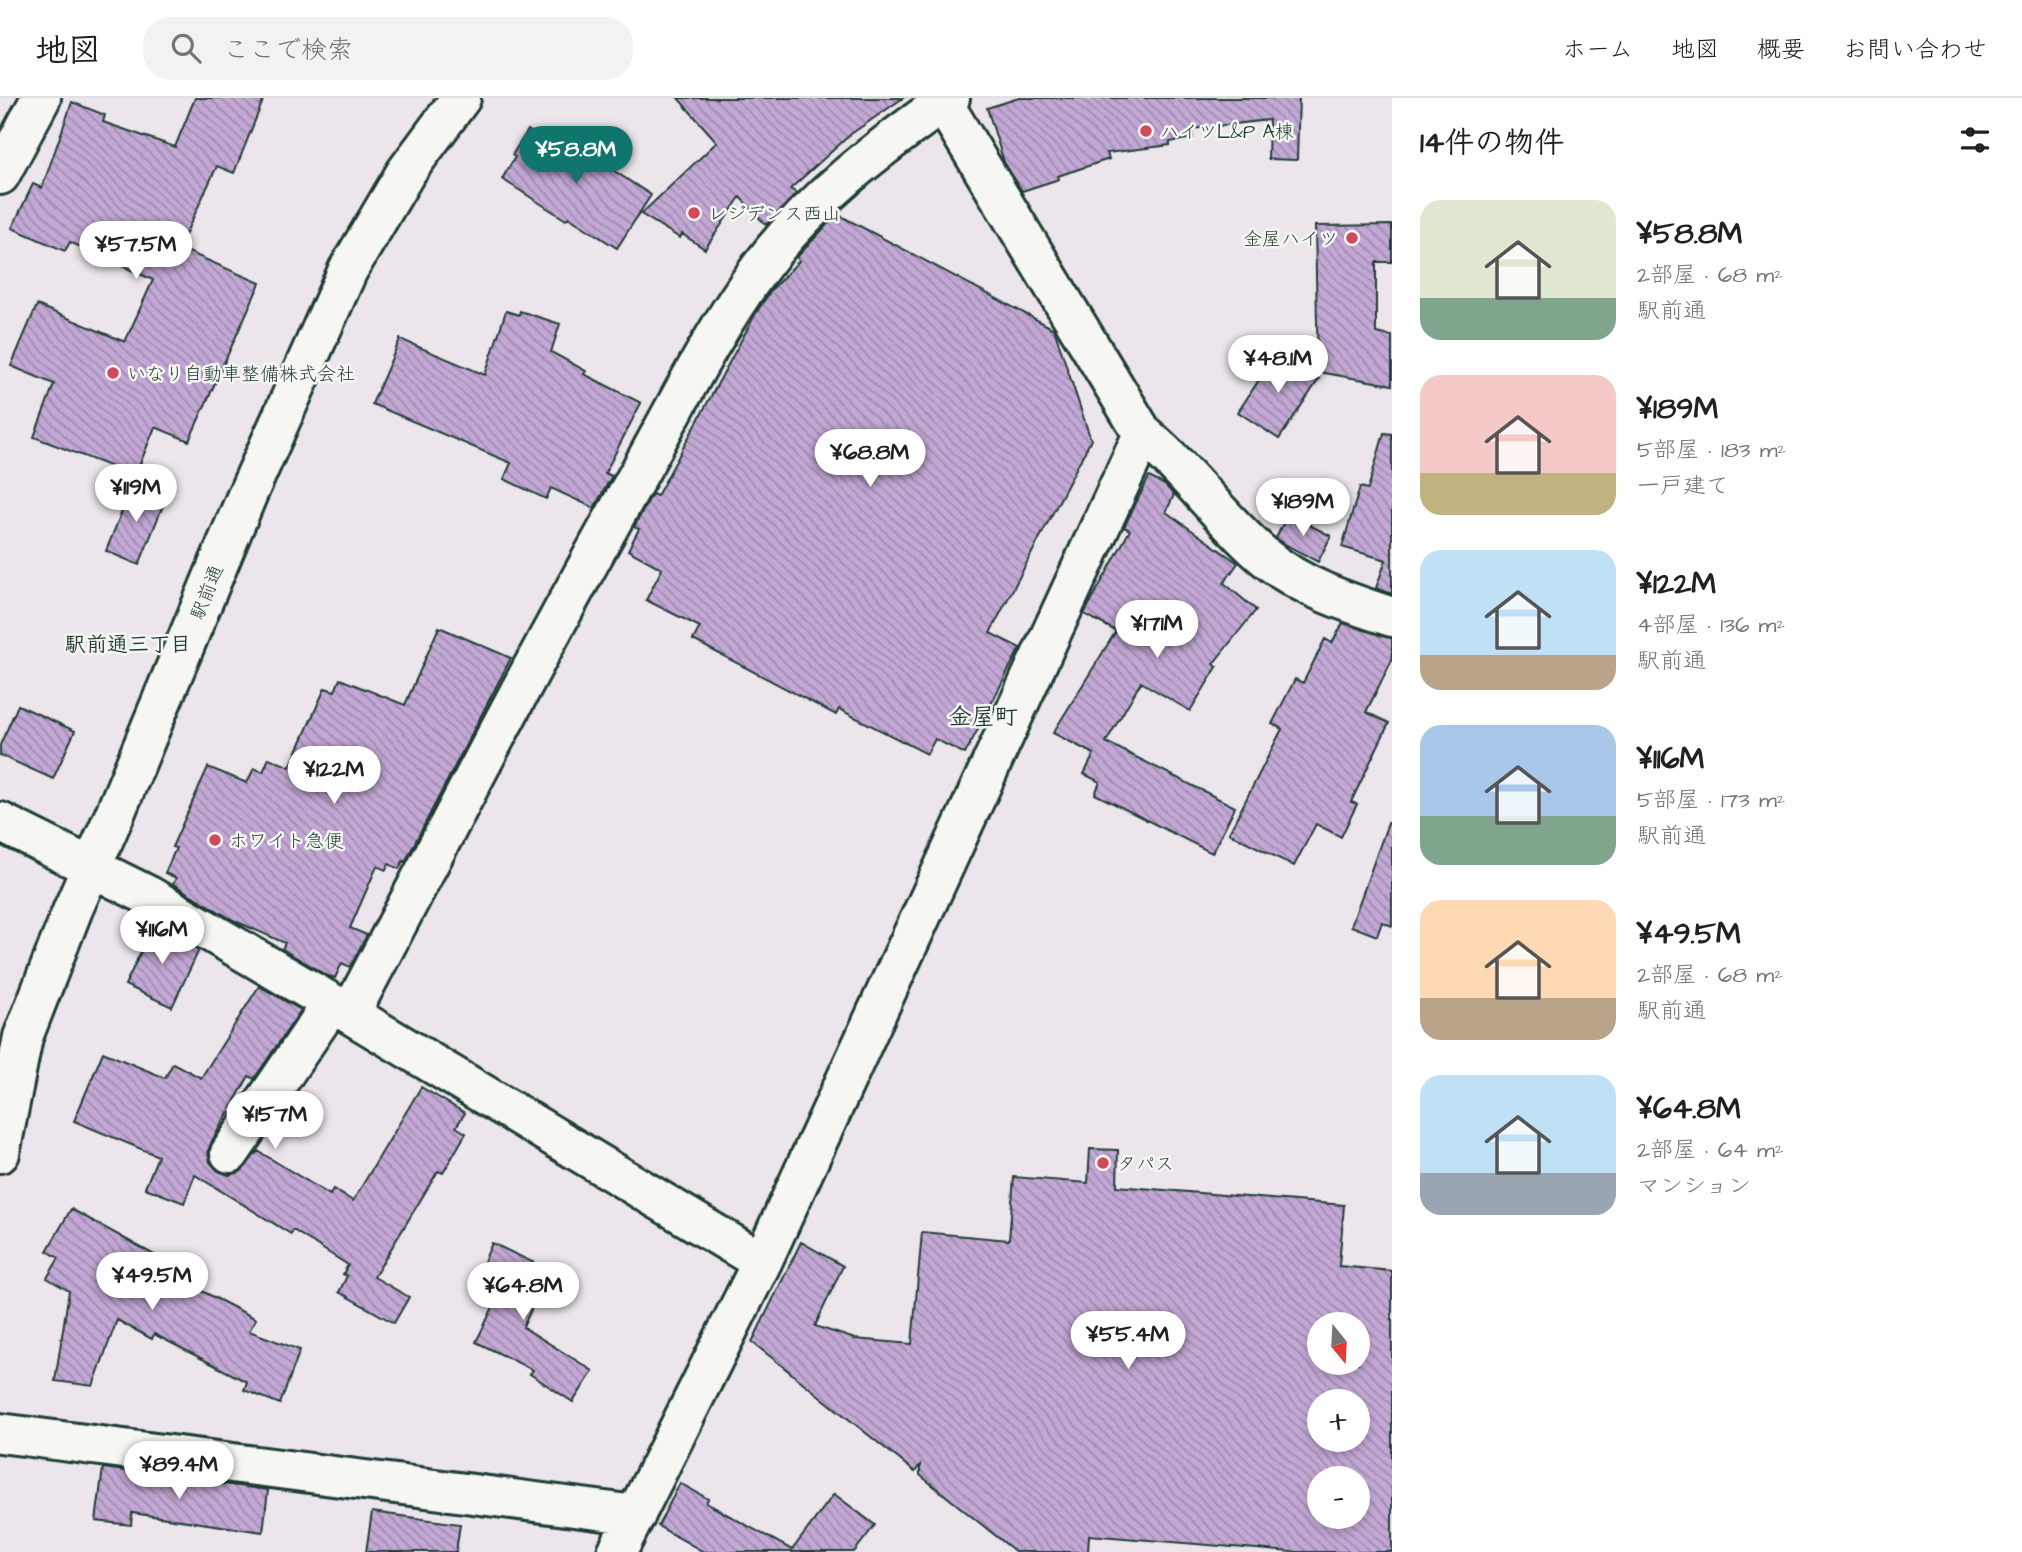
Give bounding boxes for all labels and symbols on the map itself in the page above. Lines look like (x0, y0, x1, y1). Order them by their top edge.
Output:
place label: ハイツL&P A棟 (1160, 119, 1294, 146)
marker: ハイツL&P A棟 (1138, 123, 1154, 139)
pin: ¥58.8M (519, 126, 633, 186)
place label: レジデンス西山 (708, 201, 841, 228)
marker: レジデンス西山 (686, 205, 702, 221)
pin: ¥57.5M (79, 222, 193, 281)
place label: 金屋ハイツ (1243, 226, 1338, 253)
marker: 金屋ハイツ (1344, 230, 1360, 246)
pin: ¥48.1M (1221, 336, 1335, 395)
place label: いなり自動車整備株式会社 (127, 361, 355, 388)
marker: いなり自動車整備株式会社 (105, 365, 121, 381)
pin: ¥68.8M (813, 430, 927, 489)
pin: ¥119M (87, 464, 185, 524)
pin: ¥189M (1254, 478, 1352, 538)
street label: 駅前通 (184, 561, 231, 624)
pin: ¥171M (1108, 601, 1206, 660)
district label: 駅前通三丁目 (65, 630, 191, 659)
district label: 金屋町 (949, 701, 1018, 733)
pin: ¥122M (285, 746, 383, 806)
place label: ホワイト急便 (229, 828, 344, 855)
marker: ホワイト急便 (207, 832, 223, 848)
pin: ¥116M (113, 906, 211, 966)
pin: ¥157M (226, 1091, 324, 1151)
place label: タパス (1117, 1151, 1174, 1178)
marker: タパス (1095, 1155, 1111, 1171)
pin: ¥49.5M (95, 1252, 209, 1312)
pin: ¥64.8M (466, 1262, 580, 1322)
pin: ¥55.4M (1071, 1312, 1185, 1371)
north arrow (1307, 1312, 1370, 1376)
pin: ¥89.4M (122, 1442, 236, 1501)

